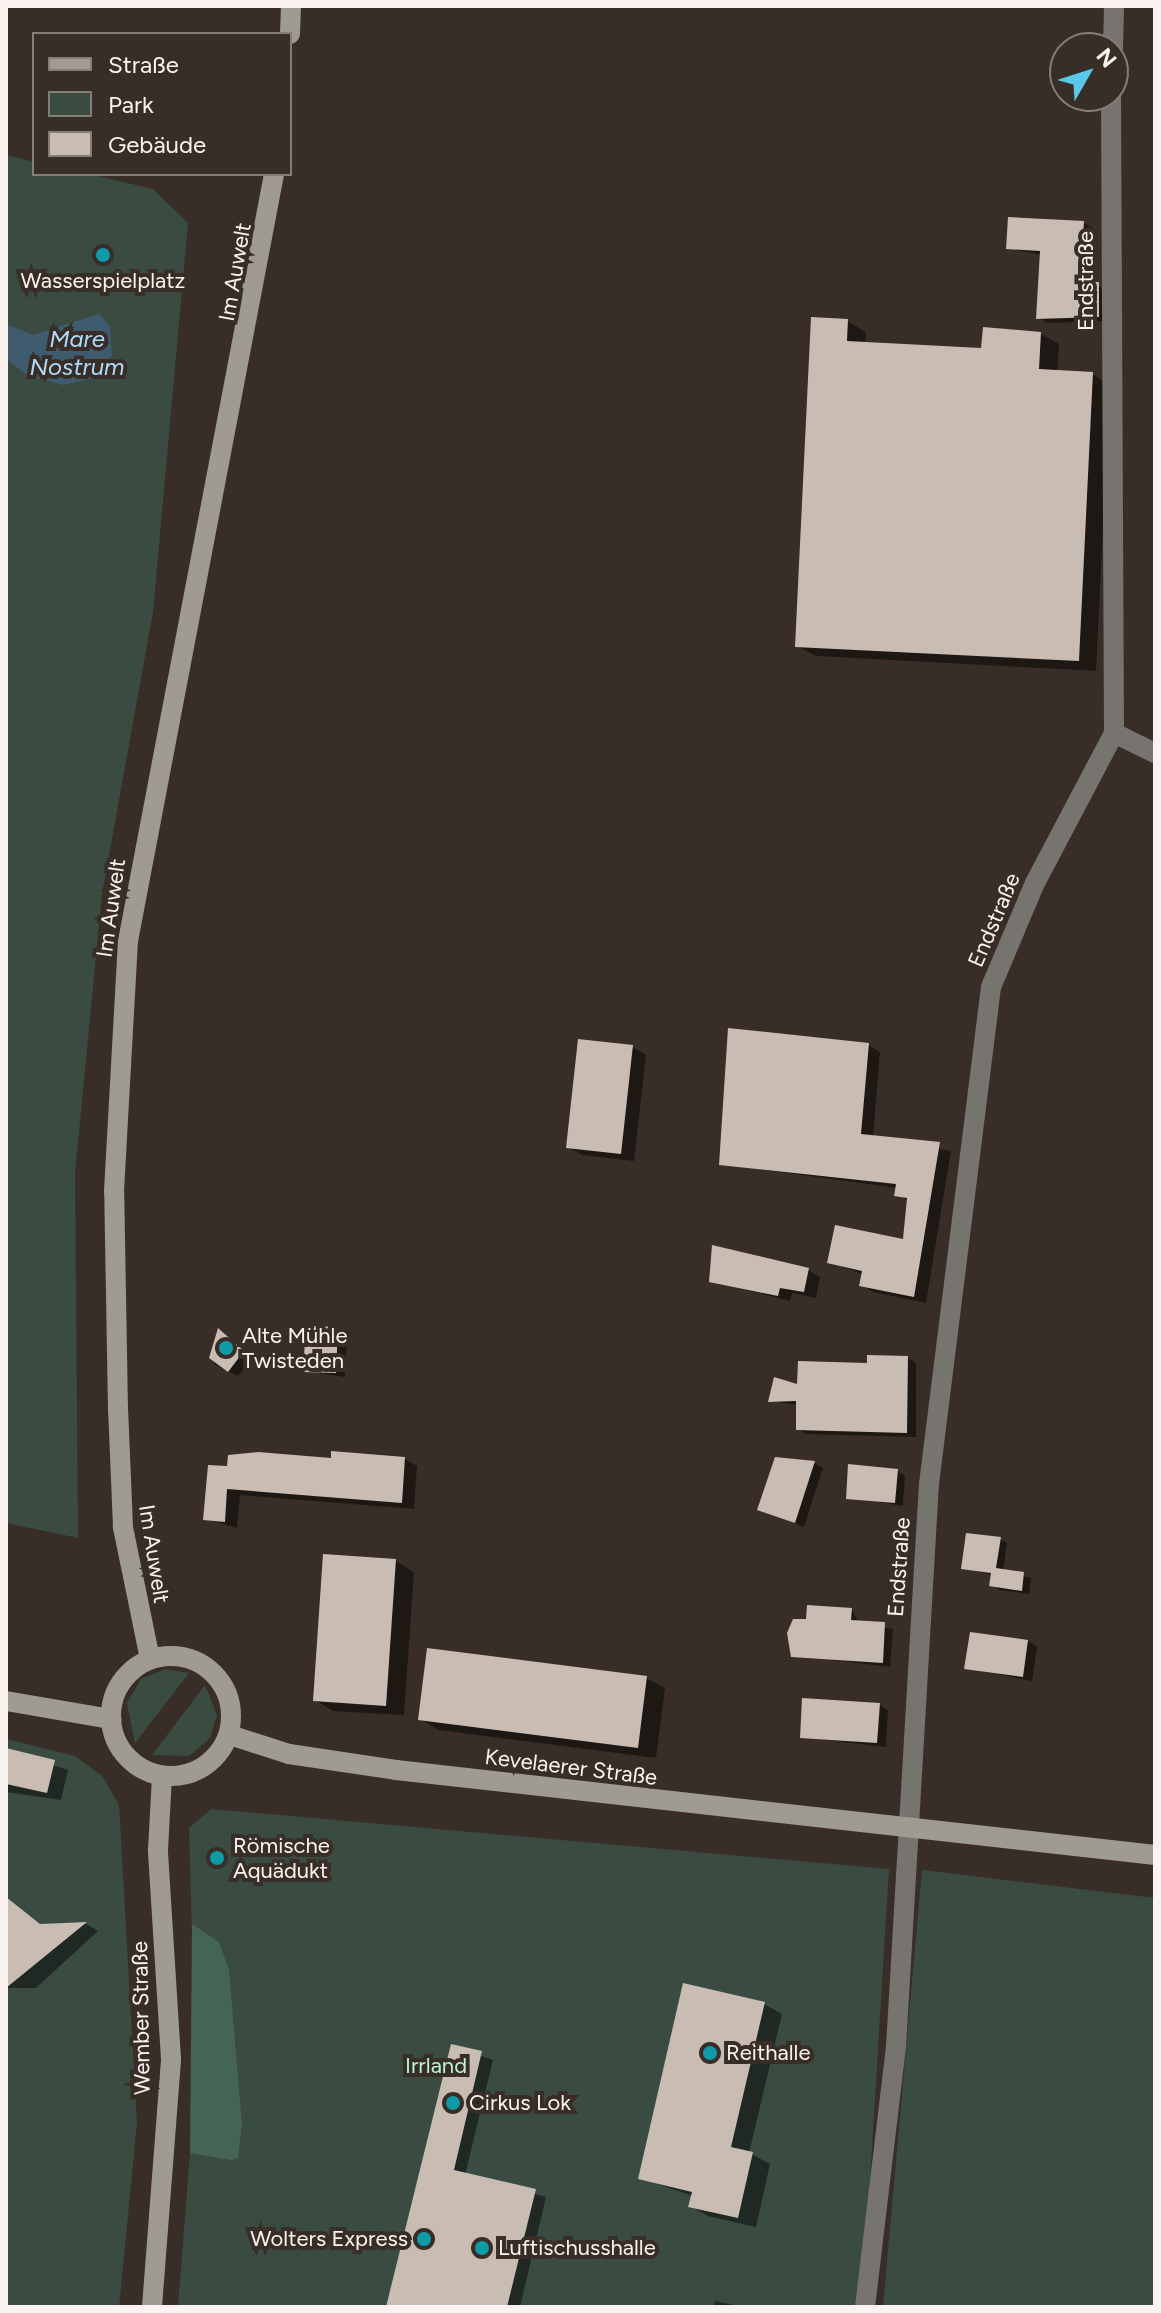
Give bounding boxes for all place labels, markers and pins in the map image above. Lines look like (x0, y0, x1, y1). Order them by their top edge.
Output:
marker: Wasserspielplatz (94, 246, 112, 264)
place label: Wasserspielplatz (21, 268, 185, 294)
place label: Alte Mühle Twisteden (242, 1322, 347, 1374)
marker: Alte Mühle Twisteden (217, 1339, 235, 1357)
place label: Römische Aquädukt (233, 1832, 330, 1884)
marker: Römische Aquädukt (208, 1849, 226, 1867)
place label: Reithalle (726, 2040, 810, 2066)
marker: Reithalle (701, 2044, 719, 2062)
place label: Cirkus Lok (469, 2090, 571, 2116)
marker: Cirkus Lok (444, 2094, 462, 2112)
place label: Wolters Express (250, 2226, 408, 2252)
marker: Wolters Express (415, 2230, 433, 2248)
place label: Luftischusshalle (498, 2235, 656, 2261)
marker: Luftischusshalle (473, 2239, 491, 2257)

